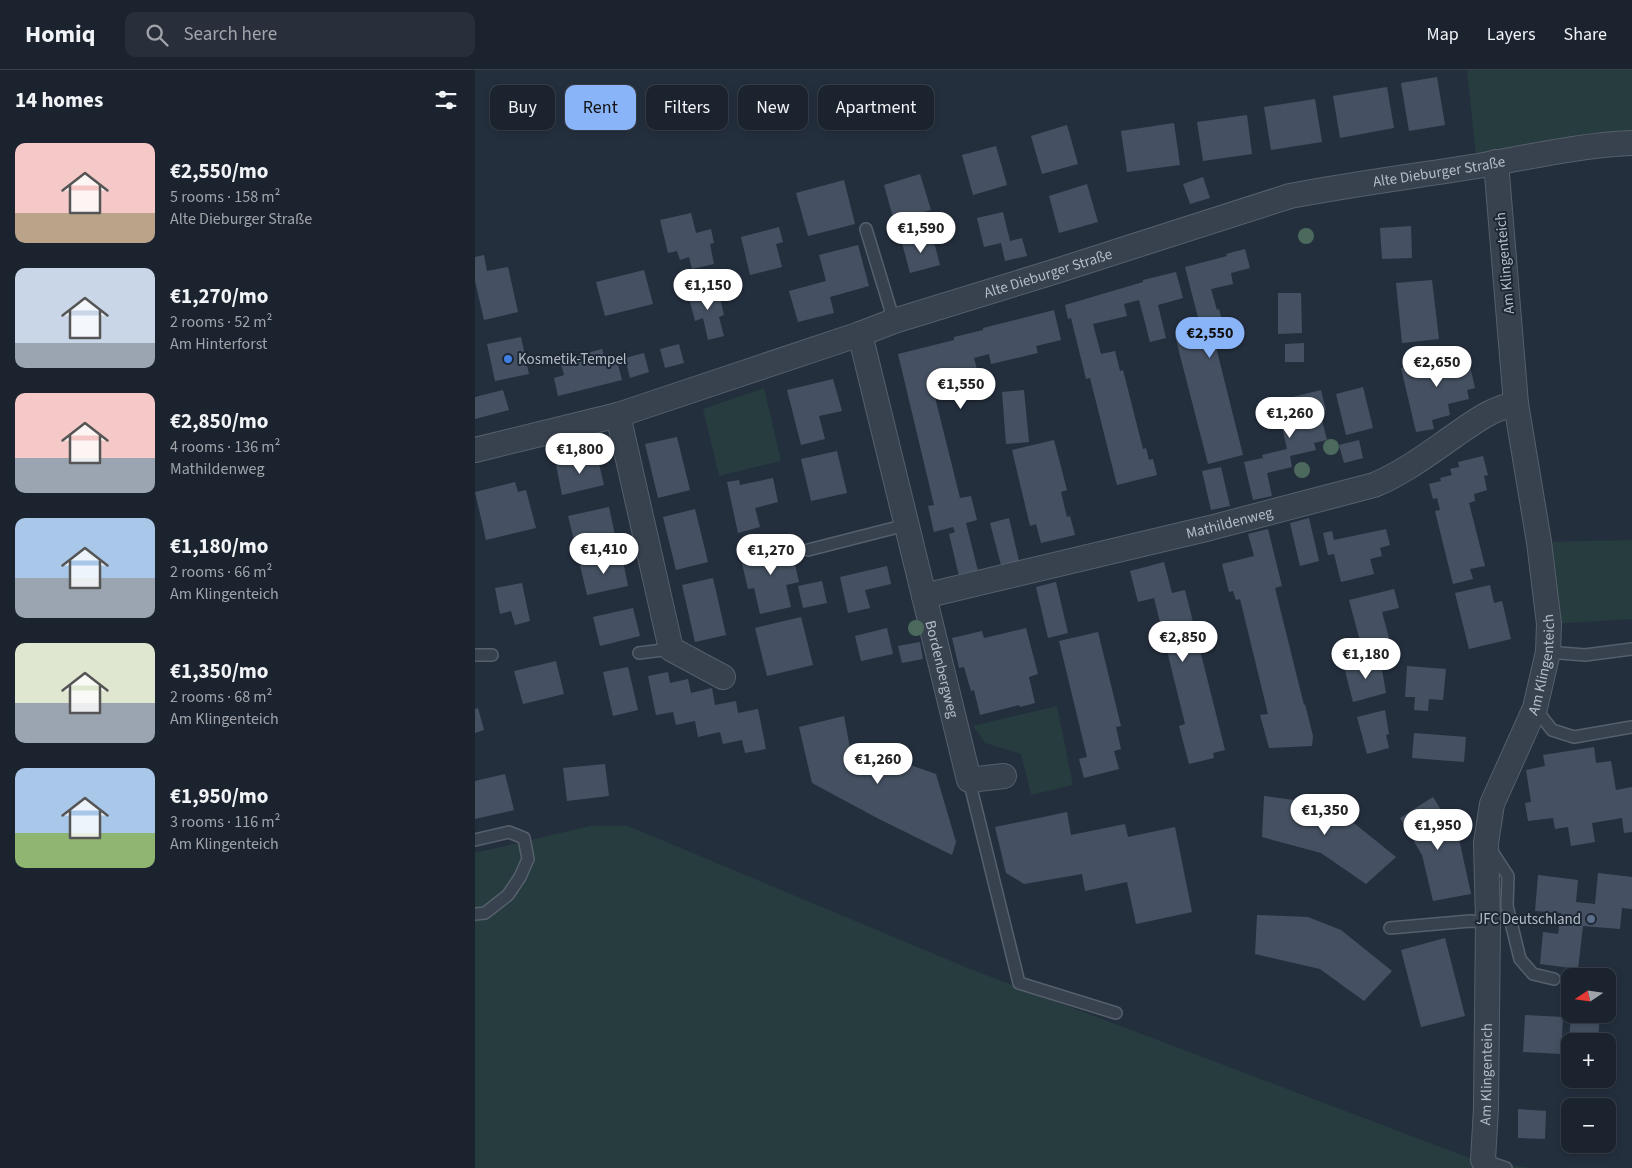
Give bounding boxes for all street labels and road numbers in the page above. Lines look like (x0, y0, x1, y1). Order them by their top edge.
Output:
street label: Alte Dieburger Straße (1371, 151, 1507, 192)
street label: Am Klingenteich (1490, 211, 1520, 315)
street label: Alte Dieburger Straße (981, 243, 1115, 303)
street label: Mathildenweg (1184, 501, 1275, 544)
street label: Am Klingenteich (1523, 613, 1560, 719)
street label: Bordenbergweg (920, 618, 964, 721)
street label: Am Klingenteich (1475, 1023, 1497, 1126)

